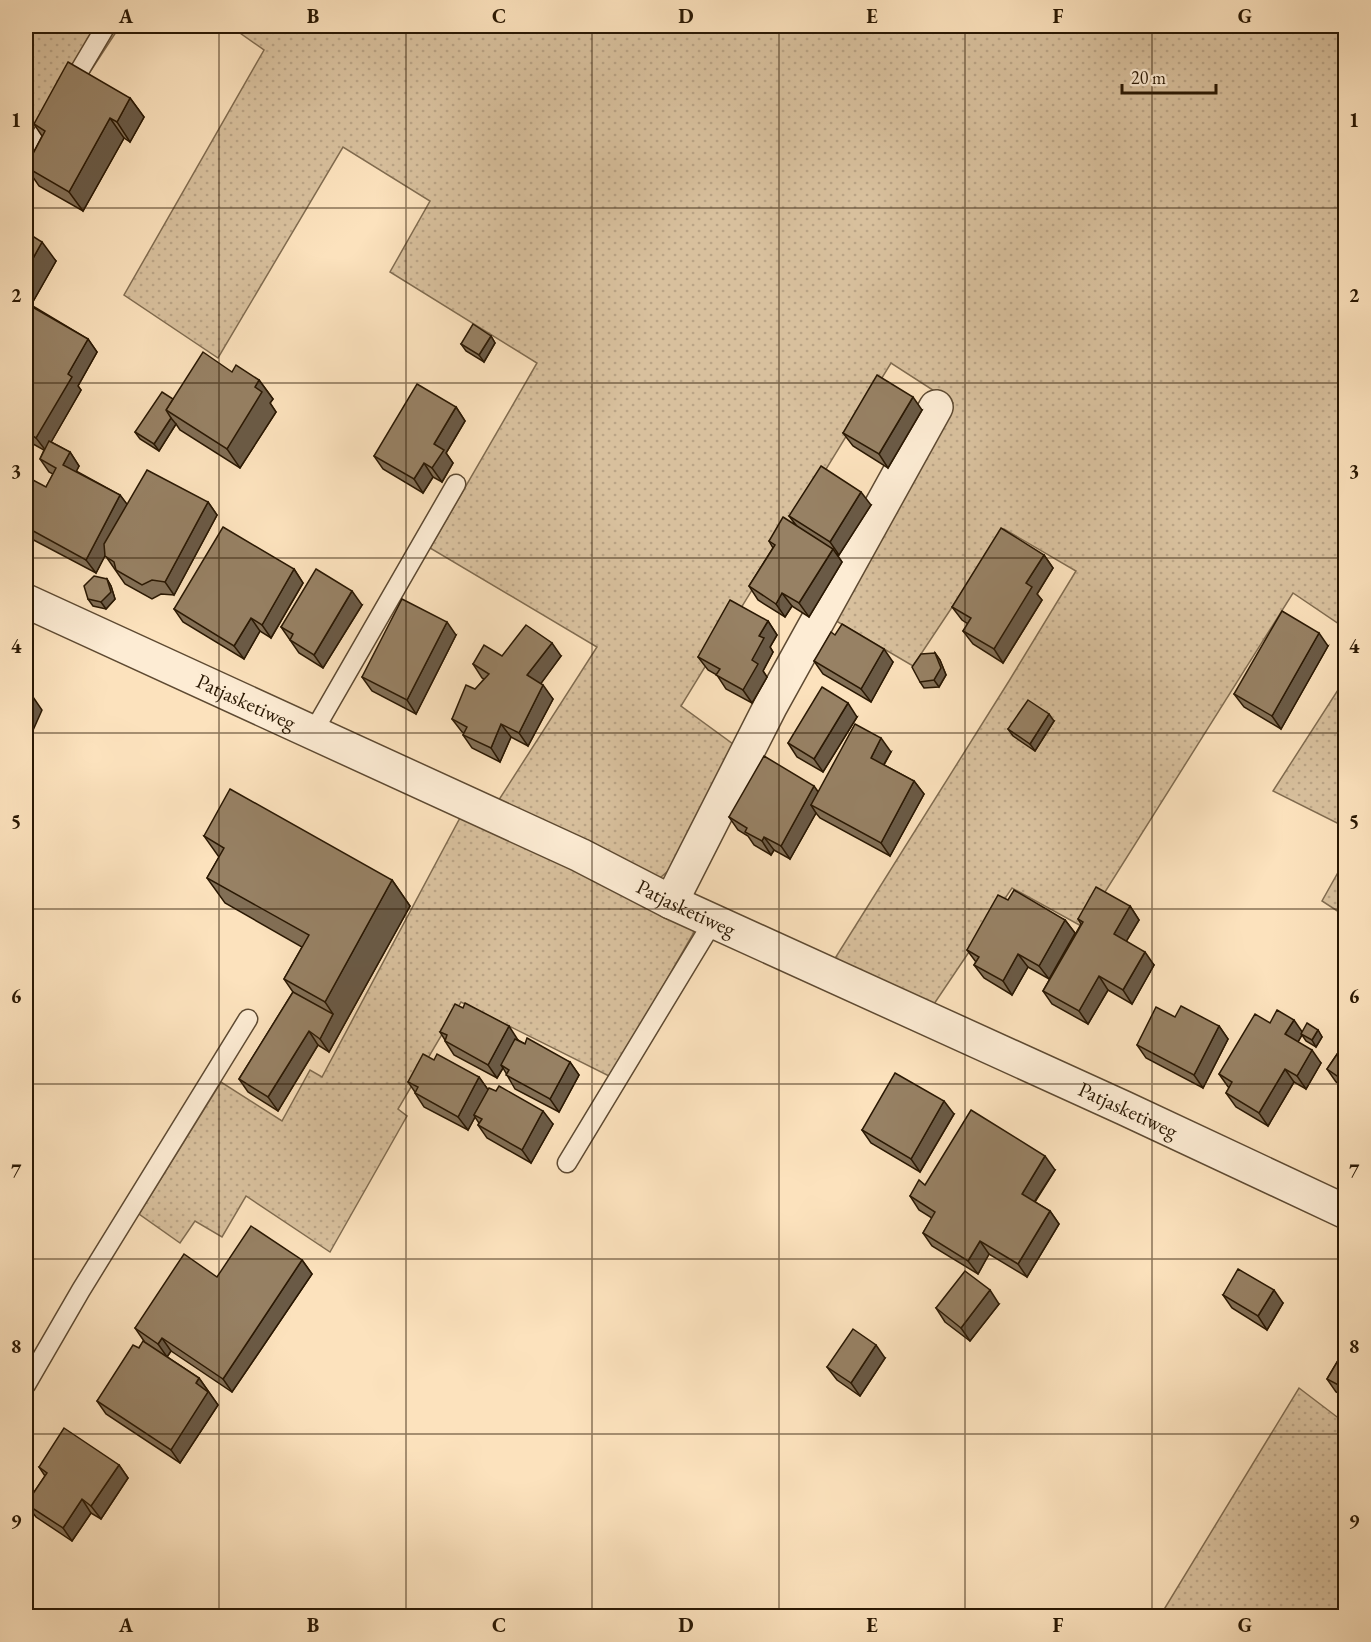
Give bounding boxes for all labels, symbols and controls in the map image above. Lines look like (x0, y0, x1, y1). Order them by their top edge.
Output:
text: A (118, 3, 134, 29)
text: B (307, 3, 319, 29)
text: C (492, 3, 506, 29)
text: D (678, 3, 694, 29)
text: E (866, 3, 878, 29)
text: F (1053, 3, 1064, 29)
text: G (1238, 3, 1252, 29)
scale bar (1122, 57, 1216, 95)
text: 20 m (1131, 66, 1166, 89)
text: 1 (11, 107, 21, 133)
text: 1 (1349, 107, 1359, 133)
text: 2 (11, 282, 22, 308)
text: 2 (1349, 282, 1360, 308)
text: 3 (11, 458, 21, 484)
text: 3 (1349, 458, 1359, 484)
text: 4 (11, 633, 22, 659)
text: 4 (1349, 633, 1360, 659)
street label: Patjasketiweg (192, 667, 301, 736)
text: 5 (11, 808, 21, 834)
text: 5 (1349, 808, 1359, 834)
street label: Patjasketiweg (632, 873, 741, 943)
text: 6 (11, 983, 22, 1009)
text: 6 (1349, 983, 1360, 1009)
street label: Patjasketiweg (1074, 1075, 1183, 1145)
text: 7 (11, 1158, 22, 1184)
text: 7 (1349, 1158, 1360, 1184)
text: 8 (11, 1333, 21, 1359)
text: 8 (1349, 1333, 1359, 1359)
text: 9 (11, 1508, 22, 1534)
text: 9 (1349, 1508, 1360, 1534)
text: A (118, 1612, 134, 1638)
text: B (307, 1612, 319, 1638)
text: C (492, 1612, 506, 1638)
text: D (678, 1612, 694, 1638)
text: E (866, 1612, 878, 1638)
text: F (1053, 1612, 1064, 1638)
text: G (1238, 1612, 1252, 1638)

